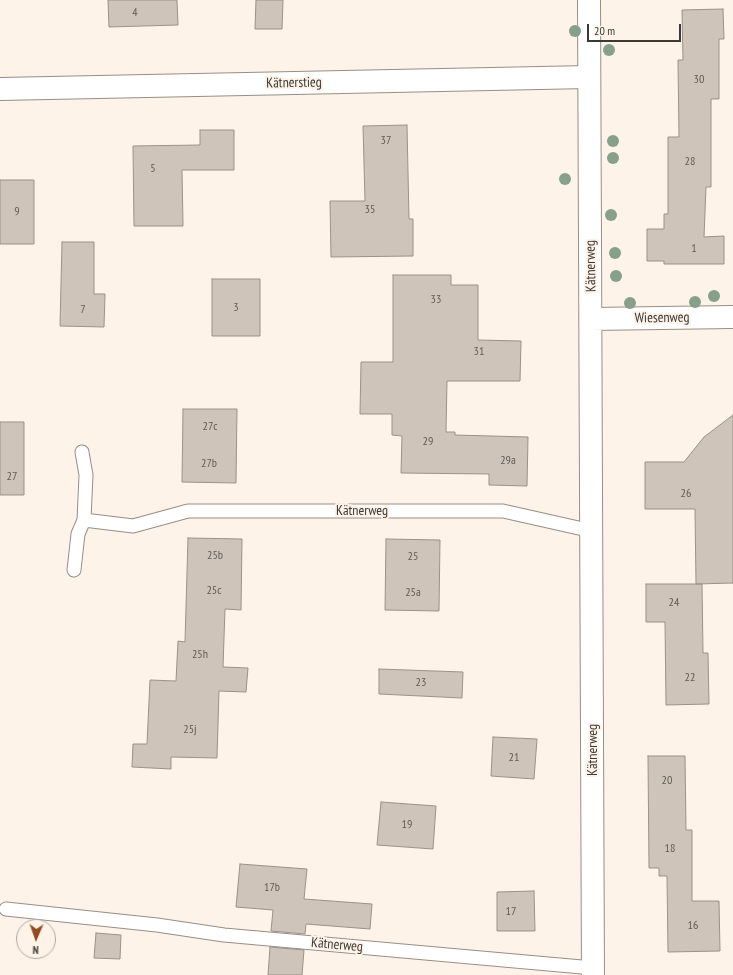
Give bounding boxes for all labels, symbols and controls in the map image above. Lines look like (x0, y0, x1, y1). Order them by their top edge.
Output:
house number: 4 (132, 6, 138, 20)
scale bar (589, 16, 683, 42)
text: 20 m (594, 23, 615, 38)
house number: 30 (694, 73, 704, 87)
street label: Kätnerstieg (266, 74, 322, 92)
house number: 37 (381, 134, 391, 148)
house number: 28 (685, 155, 695, 169)
house number: 5 (150, 162, 156, 176)
house number: 35 (365, 203, 375, 217)
house number: 9 (14, 205, 20, 219)
street label: Kätnerweg (582, 240, 600, 292)
house number: 1 (691, 242, 697, 256)
house number: 33 (431, 293, 441, 307)
house number: 3 (233, 301, 239, 315)
house number: 7 (80, 303, 86, 317)
street label: Wiesenweg (634, 309, 690, 327)
house number: 31 (474, 345, 484, 359)
house number: 27c (203, 420, 217, 434)
house number: 29 (423, 435, 433, 449)
house number: 29a (500, 454, 516, 468)
house number: 27b (201, 457, 217, 471)
house number: 27 (7, 470, 17, 484)
house number: 26 (681, 487, 691, 501)
street label: Kätnerweg (336, 503, 388, 519)
house number: 25b (207, 549, 223, 563)
house number: 25 (408, 550, 418, 564)
house number: 25c (206, 584, 222, 598)
house number: 25a (405, 586, 421, 600)
house number: 24 (669, 596, 679, 610)
house number: 25h (192, 648, 208, 662)
house number: 22 (685, 671, 695, 685)
house number: 23 (416, 676, 426, 690)
house number: 25j (183, 723, 197, 737)
street label: Kätnerweg (585, 724, 601, 776)
house number: 21 (509, 751, 519, 765)
house number: 20 (662, 774, 672, 788)
house number: 19 (402, 818, 412, 832)
house number: 18 (665, 842, 675, 856)
house number: 17b (264, 881, 280, 895)
house number: 17 (506, 905, 516, 919)
north arrow (16, 919, 56, 959)
house number: 16 (688, 919, 698, 933)
street label: Kätnerweg (310, 934, 364, 956)
text: N (32, 943, 39, 957)

